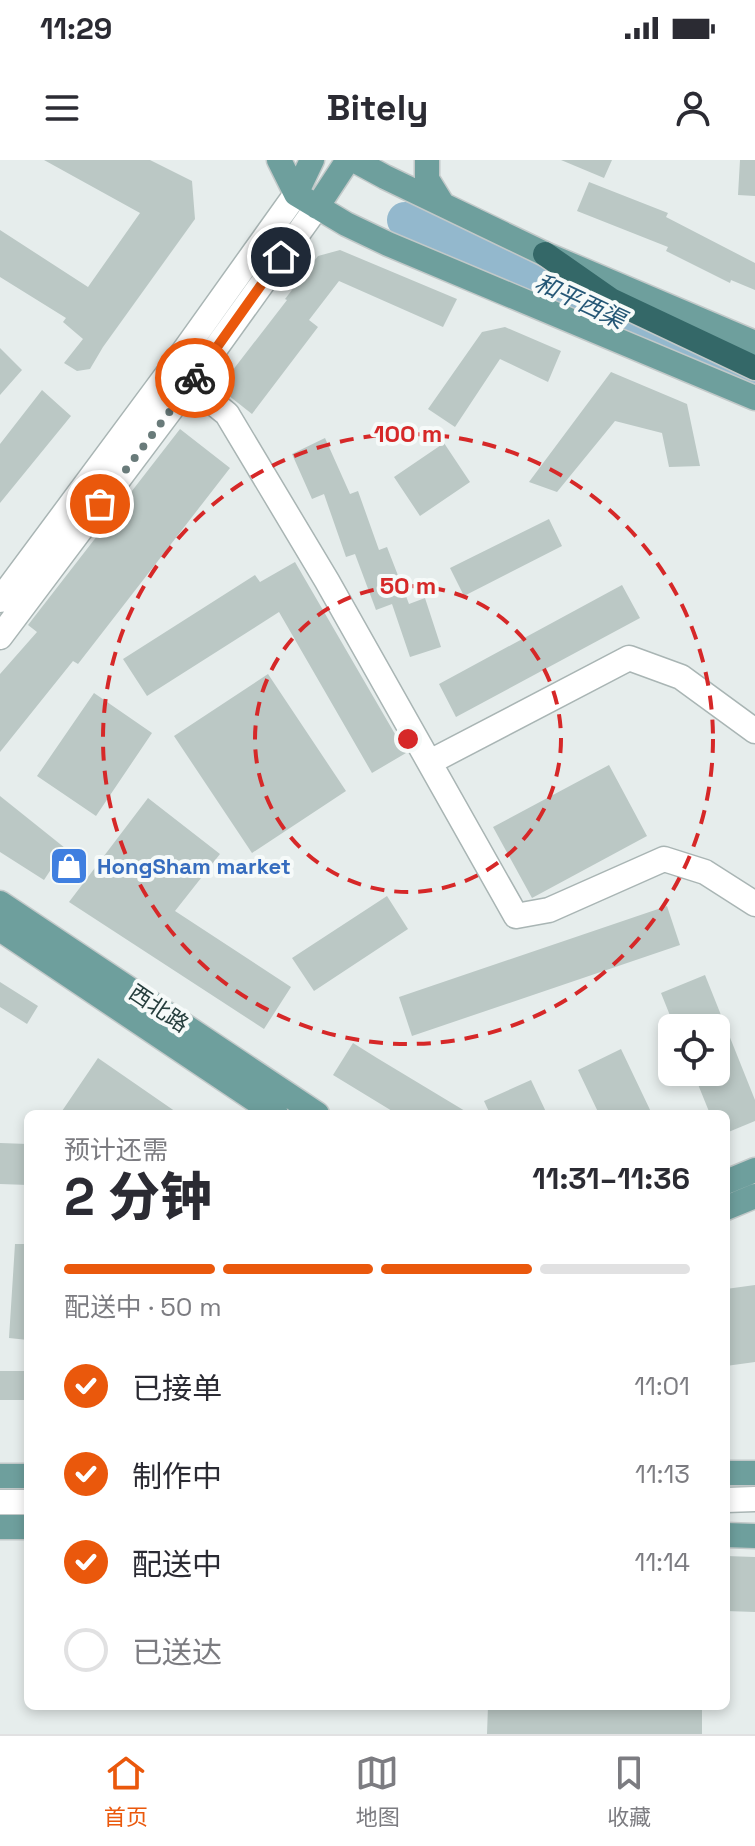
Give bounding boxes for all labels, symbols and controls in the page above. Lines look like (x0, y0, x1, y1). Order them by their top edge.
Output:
text: 11:29 (40, 9, 112, 48)
text: Bitely (327, 85, 428, 131)
icon: menu (40, 86, 84, 130)
icon: person (671, 86, 715, 130)
pin (247, 223, 315, 291)
icon: home (259, 235, 303, 279)
water label: 和平西渠 (530, 267, 633, 337)
courier (155, 338, 235, 418)
icon: bike (173, 356, 217, 400)
text: 100 m (374, 418, 442, 449)
pin (66, 470, 134, 538)
icon: bag (78, 482, 122, 526)
text: 50 m (380, 570, 436, 601)
centre of rings (394, 725, 422, 753)
shop icon: HongSham market (48, 845, 90, 887)
place label: HongSham market (97, 852, 291, 880)
street label: 西北路 (124, 978, 194, 1038)
map controls (658, 1014, 730, 1086)
button: locate (658, 1014, 730, 1086)
text: 预计还需 (64, 1133, 168, 1167)
text: 11:31–11:36 (532, 1159, 690, 1198)
text: 2 分钟 (64, 1164, 212, 1230)
text: 配送中 · 50 m (64, 1290, 222, 1324)
icon: check (64, 1364, 108, 1408)
text: 已接单 (132, 1369, 222, 1408)
text: 11:01 (634, 1369, 690, 1403)
icon: check (64, 1452, 108, 1496)
text: 制作中 (132, 1457, 222, 1496)
text: 11:13 (635, 1457, 690, 1491)
icon: check (64, 1540, 108, 1584)
text: 配送中 (132, 1545, 222, 1584)
text: 11:14 (635, 1545, 690, 1579)
text: 已送达 (132, 1633, 222, 1672)
tab: 首页 (104, 1751, 148, 1831)
tab: 地图 (355, 1751, 399, 1831)
tab: 收藏 (607, 1751, 651, 1831)

